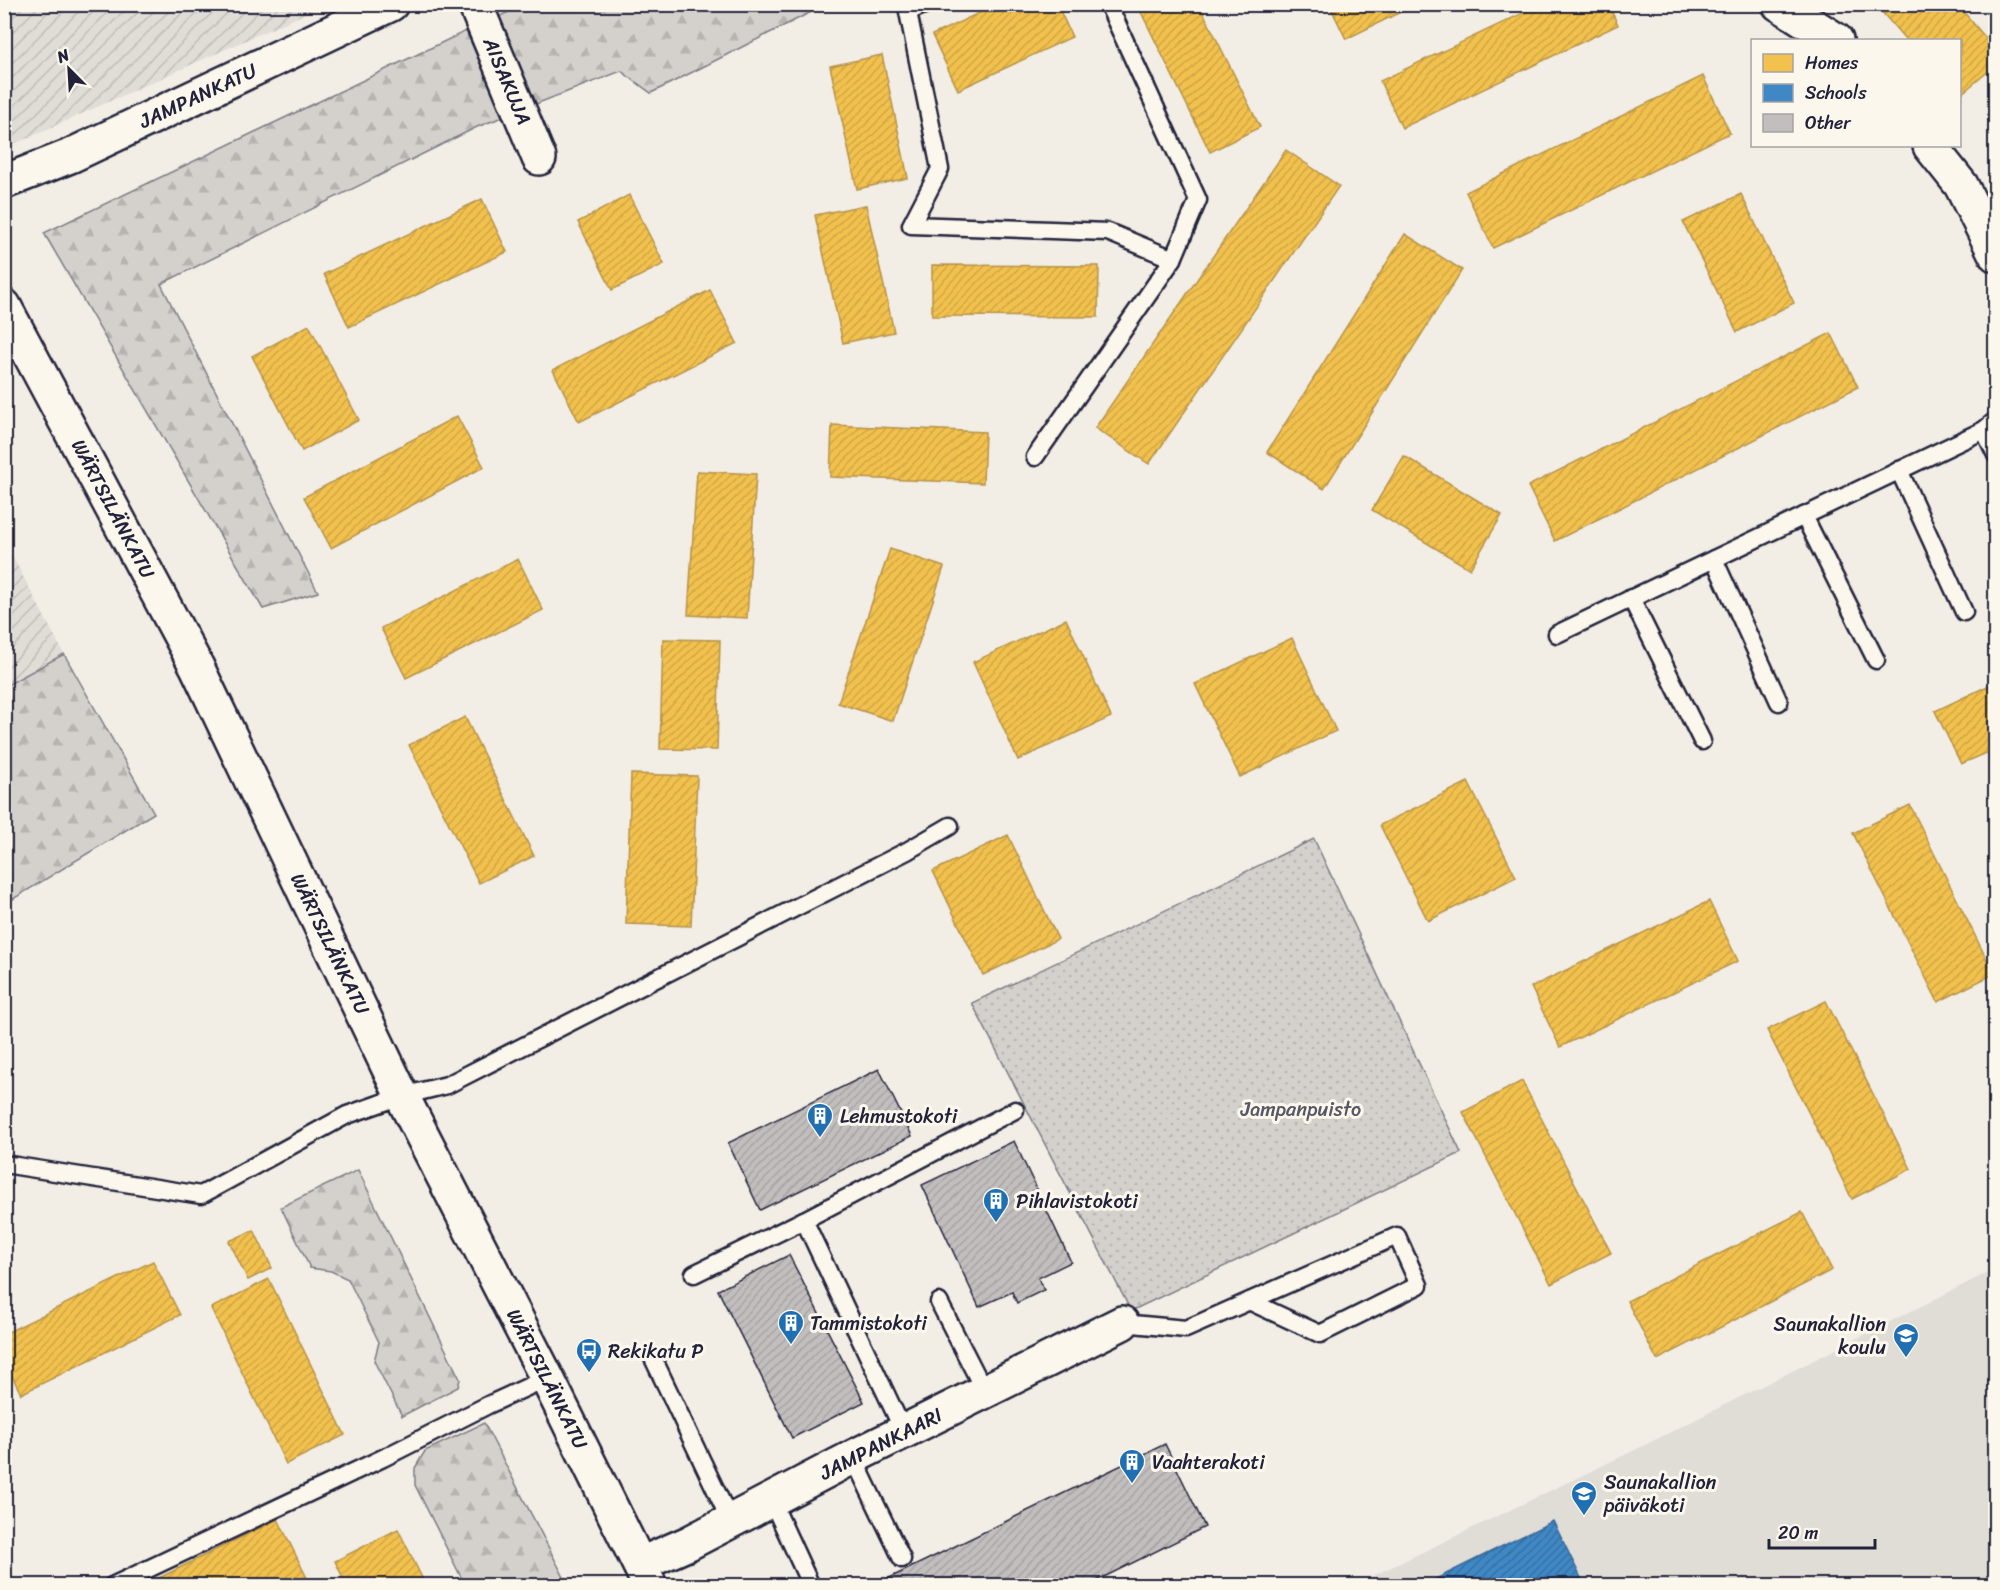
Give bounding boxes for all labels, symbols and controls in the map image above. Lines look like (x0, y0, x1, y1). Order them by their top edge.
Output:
street label: AISAKUJA (472, 31, 541, 130)
north arrow (39, 39, 99, 99)
legend (1751, 39, 1961, 147)
text: N (51, 40, 75, 72)
text: Homes (1805, 47, 1859, 79)
street label: JAMPANKATU (132, 53, 263, 139)
text: Schools (1805, 77, 1867, 109)
text: Other (1805, 107, 1852, 139)
street label: WÄRTSILÄNKATU (61, 433, 165, 586)
street label: WÄRTSILÄNKATU (280, 867, 380, 1021)
park label: Jampanpuisto (1240, 1092, 1361, 1127)
place label: Lehmustokoti (840, 1099, 959, 1134)
building icon: Lehmustokoti (805, 1101, 835, 1139)
place label: Pihlavistokoti (1016, 1184, 1138, 1219)
building icon: Pihlavistokoti (981, 1186, 1011, 1224)
street label: WÄRTSILÄNKATU (496, 1302, 598, 1456)
place label: Tammistokoti (810, 1306, 928, 1341)
place label: Saunakallion koulu (1774, 1307, 1886, 1365)
building icon: Tammistokoti (776, 1308, 806, 1346)
school or university icon: Saunakallion koulu (1891, 1321, 1921, 1359)
place label: Rekikatu P (608, 1334, 703, 1369)
bus stop icon: Rekikatu P (574, 1336, 604, 1374)
street label: JAMPANKAARI (812, 1398, 949, 1491)
place label: Vaahterakoti (1152, 1445, 1265, 1480)
building icon: Vaahterakoti (1117, 1447, 1147, 1485)
place label: Saunakallion päiväkoti (1603, 1465, 1717, 1523)
school or university icon: Saunakallion päiväkoti (1569, 1479, 1599, 1517)
scale bar (1769, 1512, 1876, 1550)
text: 20 m (1778, 1517, 1818, 1549)

